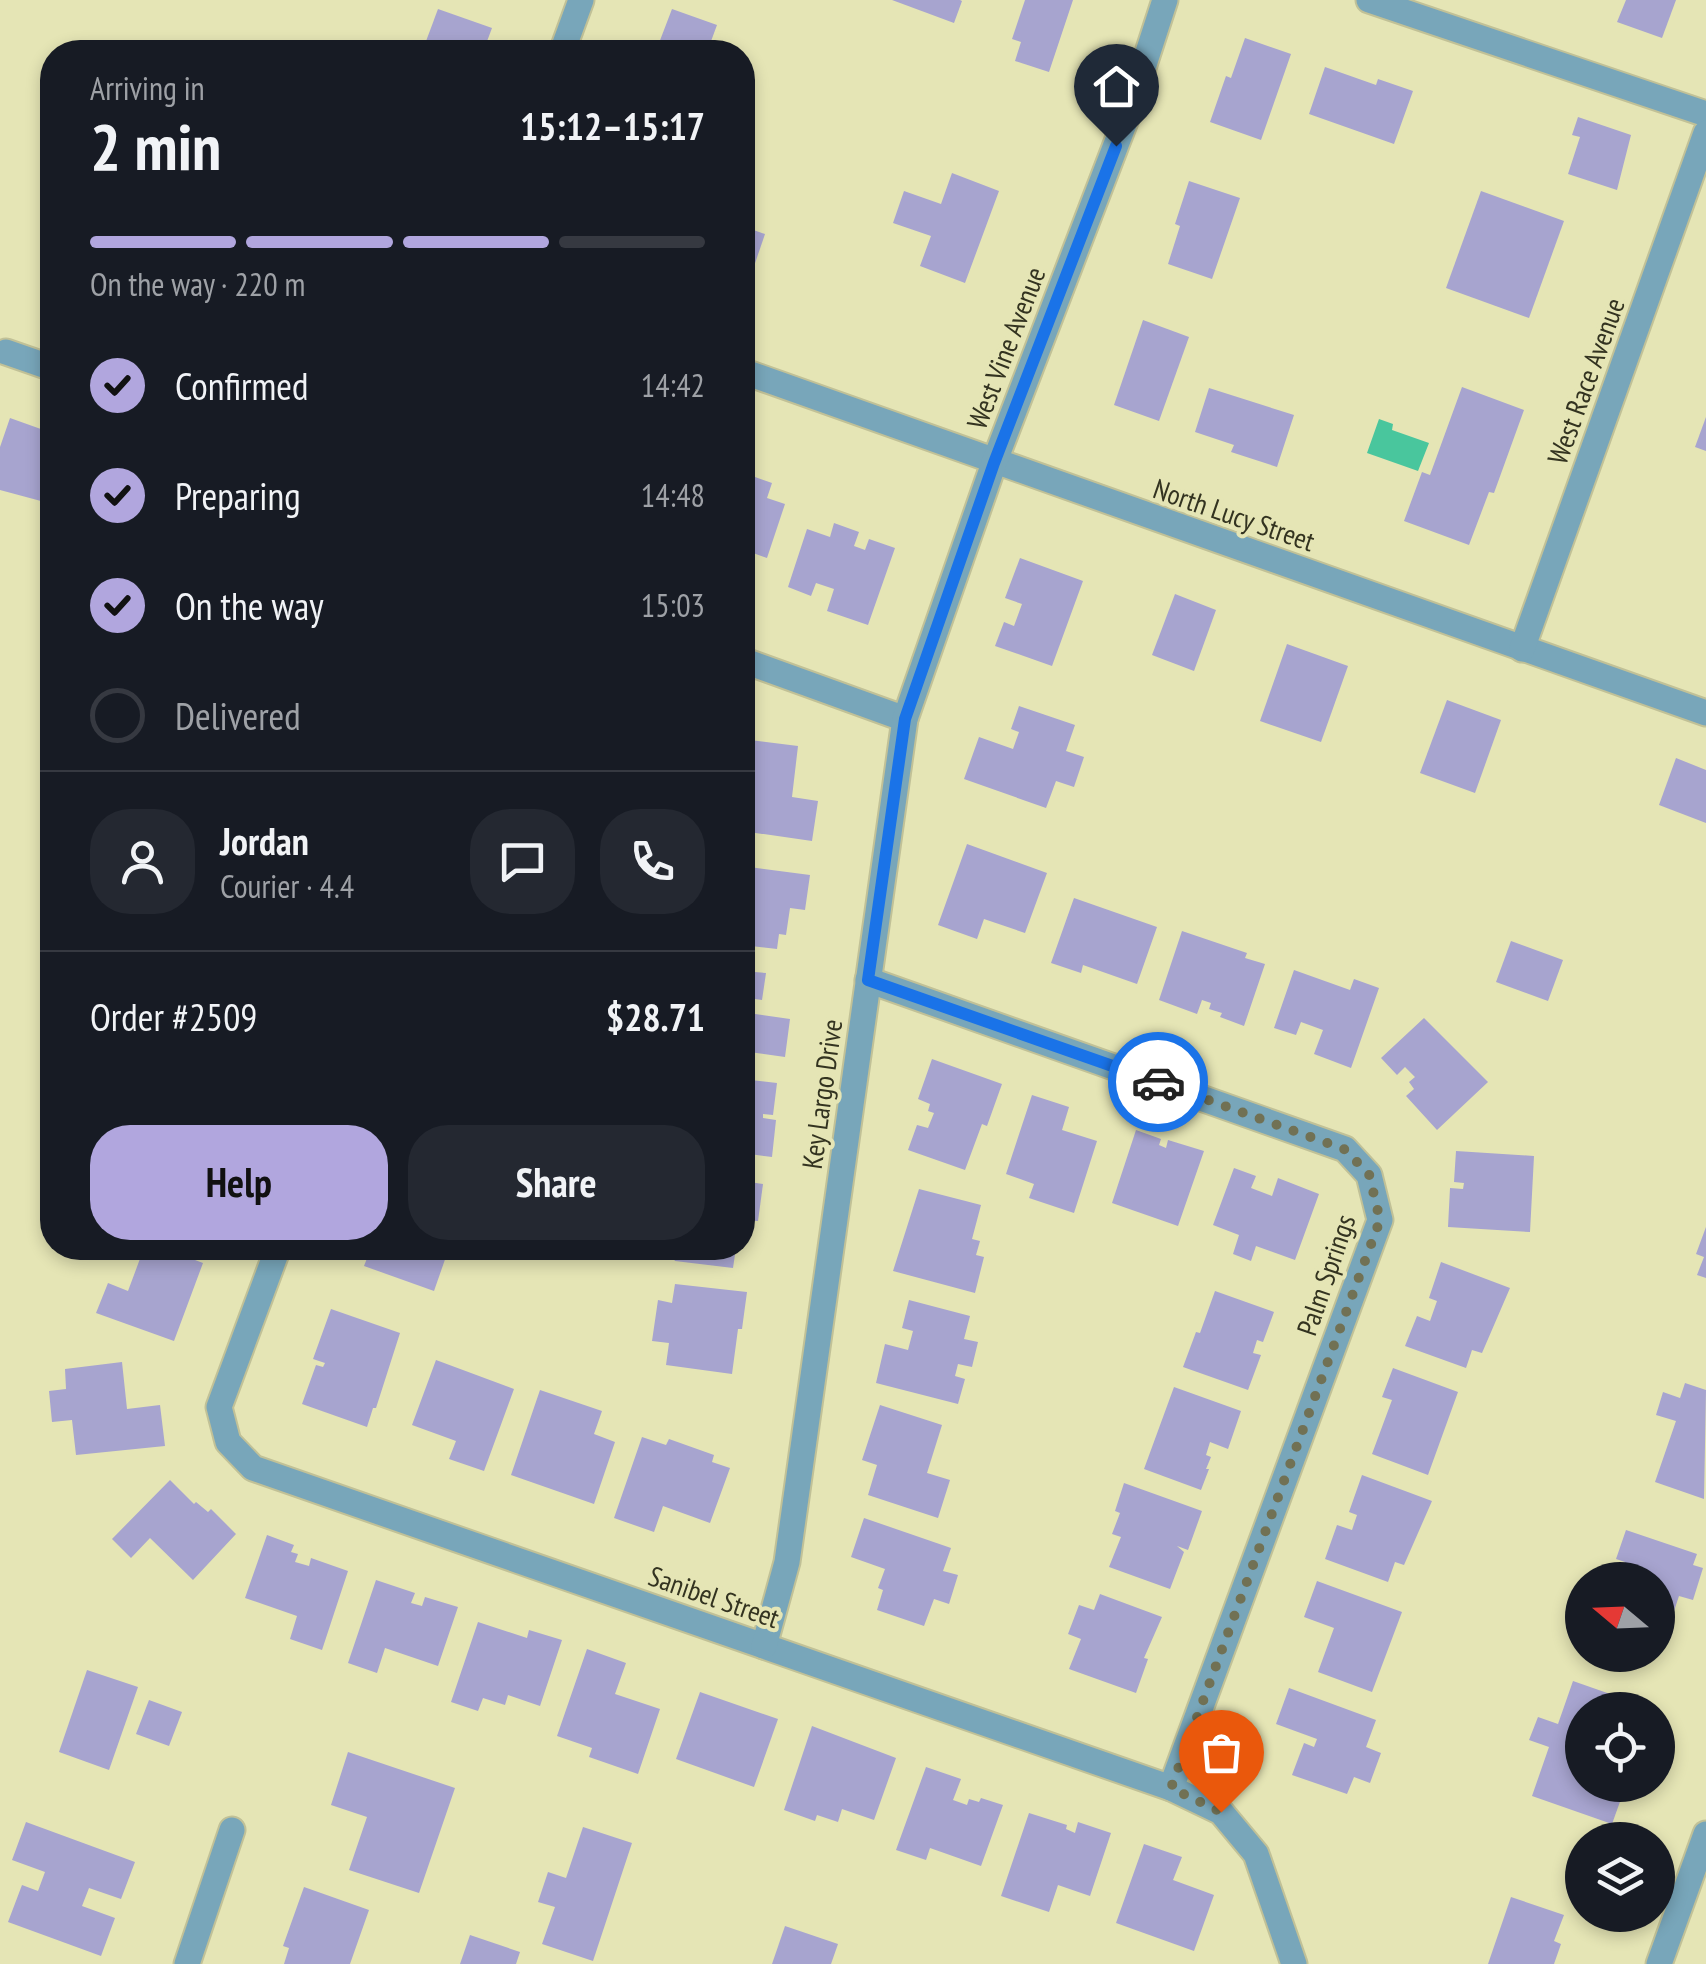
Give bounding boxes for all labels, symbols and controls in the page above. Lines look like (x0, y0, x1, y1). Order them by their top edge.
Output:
pin (1074, 44, 1159, 147)
icon: home (1089, 59, 1144, 114)
text: Arriving in (90, 67, 205, 109)
text: 15:12–15:17 (520, 101, 705, 150)
text: 2 min (90, 104, 221, 188)
street label: West Vine Avenue (958, 262, 1053, 434)
text: On the way · 220 m (90, 263, 305, 305)
street label: West Race Avenue (1538, 293, 1633, 469)
icon: check (90, 358, 145, 413)
text: Confirmed (175, 361, 308, 410)
text: 14:42 (641, 364, 705, 406)
icon: check (90, 468, 145, 523)
street label: North Lucy Street (1149, 470, 1320, 559)
text: Preparing (175, 471, 301, 520)
text: 14:48 (641, 474, 705, 516)
icon: check (90, 578, 145, 633)
text: On the way (175, 581, 323, 630)
text: 15:03 (641, 584, 705, 626)
text: Delivered (175, 691, 301, 740)
button: person (90, 809, 195, 914)
button: chat (470, 809, 575, 914)
button: phone (600, 809, 705, 914)
text: Jordan (220, 816, 309, 865)
text: Courier · 4.4 (220, 865, 354, 907)
text: Order #2509 (90, 992, 257, 1041)
text: $28.71 (606, 992, 705, 1041)
street label: Key Largo Drive (793, 1017, 850, 1171)
courier (1108, 1032, 1208, 1132)
icon: car (1131, 1055, 1186, 1110)
button: Help (90, 1125, 388, 1240)
button: Share (408, 1125, 705, 1240)
street label: Palm Springs (1288, 1209, 1363, 1340)
street label: Sanibel Street (644, 1557, 785, 1636)
north arrow (1565, 1562, 1675, 1672)
map controls (1565, 1562, 1675, 1932)
button: locate (1565, 1692, 1675, 1802)
pin (1179, 1710, 1264, 1813)
icon: bag (1194, 1725, 1249, 1780)
button: layers (1565, 1822, 1675, 1932)

